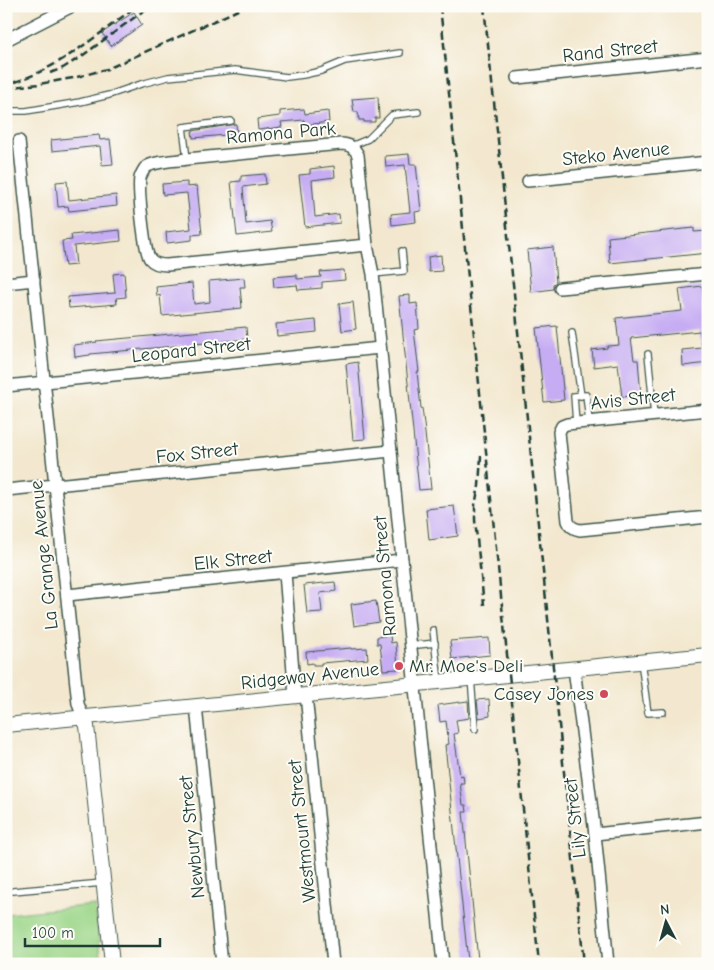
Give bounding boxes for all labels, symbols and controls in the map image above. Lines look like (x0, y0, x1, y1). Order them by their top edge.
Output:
street label: Rand Street (561, 35, 659, 67)
street label: Ramona Park (225, 117, 337, 149)
street label: Steko Avenue (561, 137, 671, 171)
street label: Leopard Street (130, 333, 252, 367)
street label: Avis Street (590, 384, 677, 414)
street label: Fox Street (155, 438, 240, 468)
street label: La Grange Avenue (25, 479, 63, 631)
street label: Ramona Street (369, 514, 401, 637)
street label: Elk Street (193, 545, 274, 575)
place label: Mr. Moe's Deli (409, 655, 523, 677)
street label: Ridgeway Avenue (240, 658, 380, 694)
marker: Mr. Moe's Deli (393, 660, 405, 672)
place label: Casey Jones (494, 683, 594, 705)
marker: Casey Jones (598, 688, 610, 700)
street label: Westmount Street (284, 758, 320, 903)
street label: Newbury Street (175, 774, 209, 899)
street label: Lily Street (559, 776, 591, 859)
north arrow (642, 898, 692, 948)
text: N (659, 901, 670, 918)
scale bar (25, 915, 160, 947)
text: 100 m (32, 924, 74, 942)

